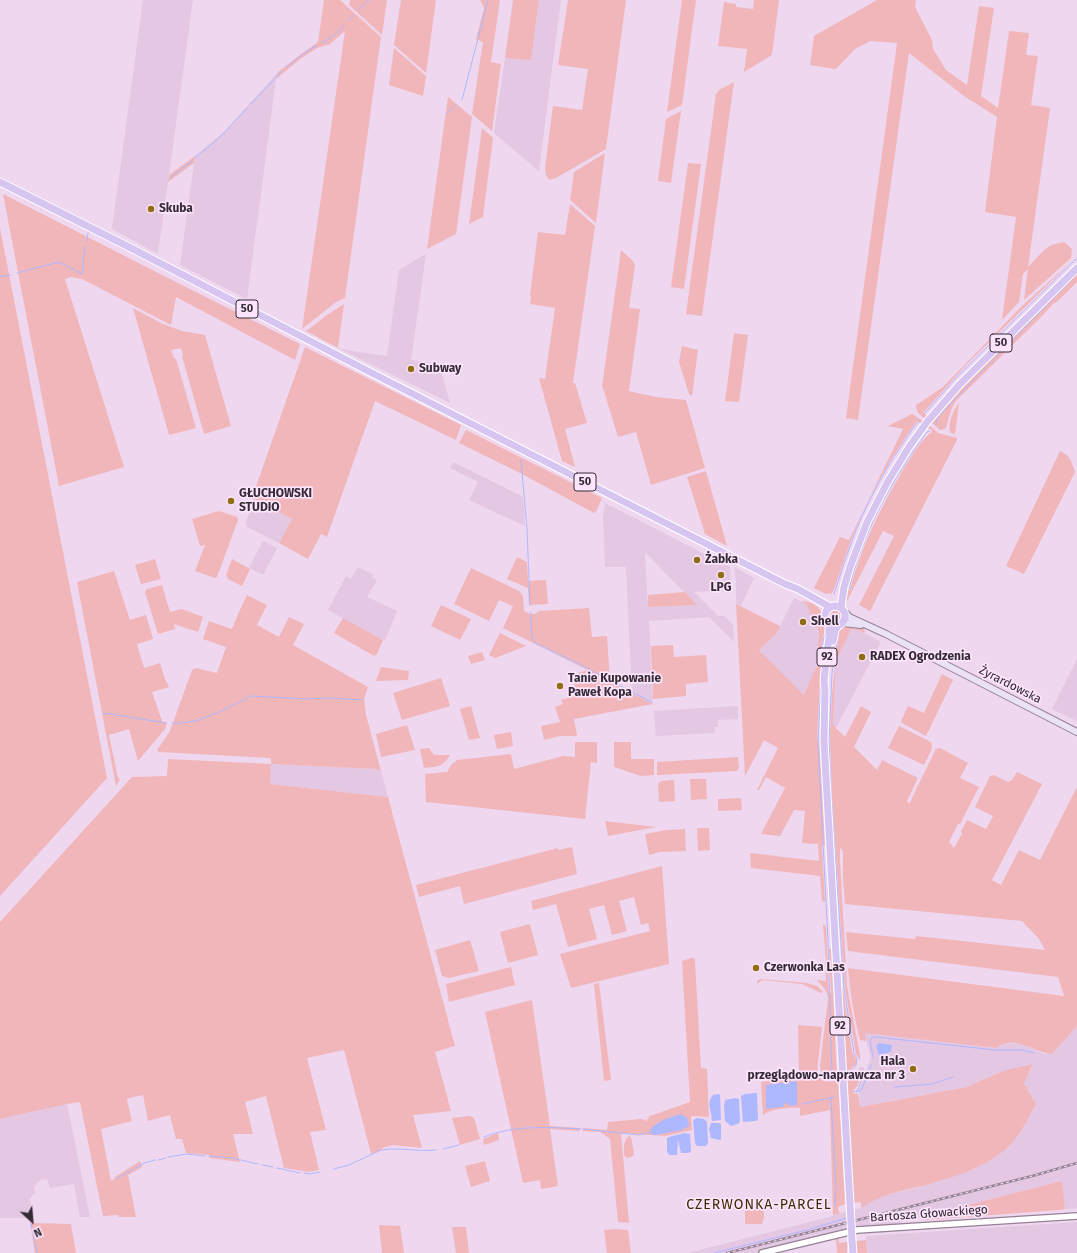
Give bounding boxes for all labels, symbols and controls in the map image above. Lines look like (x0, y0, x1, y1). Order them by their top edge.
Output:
place label: Skuba (159, 202, 193, 216)
marker: Skuba (146, 204, 156, 214)
road number: 50 (236, 300, 258, 318)
road number: 50 (990, 334, 1012, 352)
place label: Subway (419, 362, 461, 376)
marker: Subway (406, 364, 416, 374)
road number: 50 (574, 473, 596, 491)
place label: GŁUCHOWSKI STUDIO (239, 487, 312, 515)
marker: GŁUCHOWSKI STUDIO (226, 496, 236, 506)
place label: Żabka (705, 553, 738, 567)
marker: Żabka (692, 555, 702, 565)
marker: LPG (716, 570, 726, 580)
place label: LPG (710, 581, 732, 595)
place label: Shell (811, 615, 839, 629)
marker: Shell (798, 617, 808, 627)
road number: 92 (817, 648, 837, 666)
place label: RADEX Ogrodzenia (870, 650, 971, 664)
marker: RADEX Ogrodzenia (857, 652, 867, 662)
street label: Żyrardowska (976, 663, 1044, 707)
place label: Tanie Kupowanie Paweł Kopa (568, 672, 661, 700)
marker: Tanie Kupowanie Paweł Kopa (555, 681, 565, 691)
place label: Czerwonka Las (764, 961, 845, 975)
marker: Czerwonka Las (751, 963, 761, 973)
road number: 92 (830, 1017, 850, 1035)
place label: Hala przeglądowo-naprawcza nr 3 (747, 1055, 905, 1083)
marker: Hala przeglądowo-naprawcza nr 3 (908, 1064, 918, 1074)
district label: CZERWONKA-PARCEL (686, 1197, 832, 1213)
north arrow (12, 1201, 52, 1241)
street label: Bartosza Głowackiego (870, 1203, 988, 1225)
text: N (31, 1225, 44, 1240)

